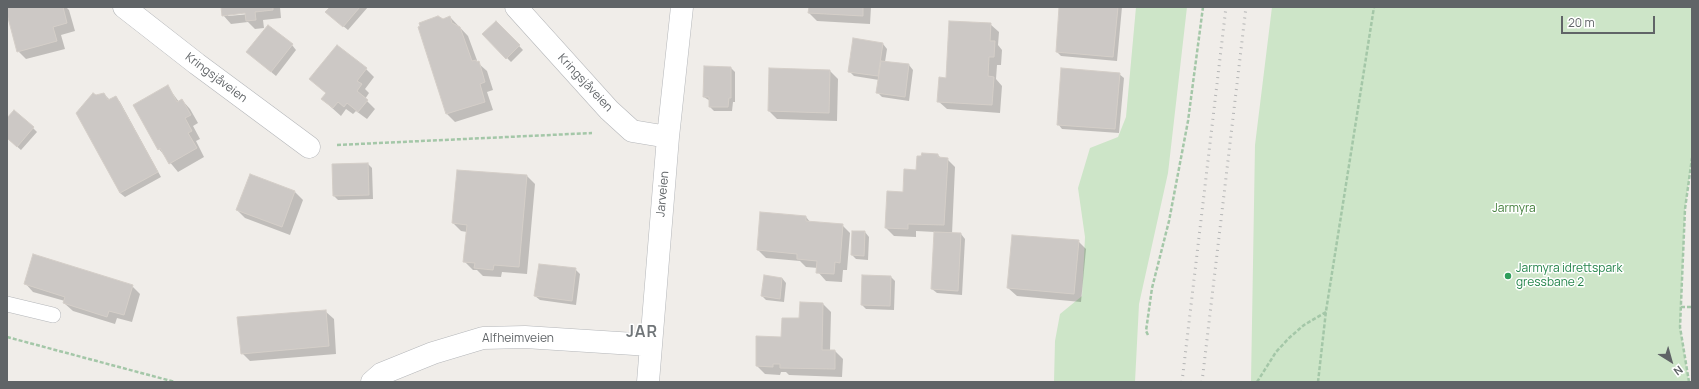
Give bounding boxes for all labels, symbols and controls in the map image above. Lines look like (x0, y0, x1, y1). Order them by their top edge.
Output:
scale bar (1563, 8, 1657, 34)
text: 20 m (1568, 14, 1595, 31)
street label: Kringsjåveien (182, 50, 250, 106)
street label: Kringsjåveien (555, 51, 615, 115)
street label: Jarveien (654, 170, 672, 218)
park label: Jarmyra (1492, 202, 1536, 216)
place label: Jarmyra idrettspark gressbane 2 (1516, 262, 1622, 290)
marker: Jarmyra idrettspark gressbane 2 (1503, 271, 1513, 281)
district label: JAR (626, 323, 658, 343)
street label: Alfheimveien (482, 332, 554, 346)
north arrow (1651, 341, 1691, 381)
text: N (1671, 363, 1686, 379)

